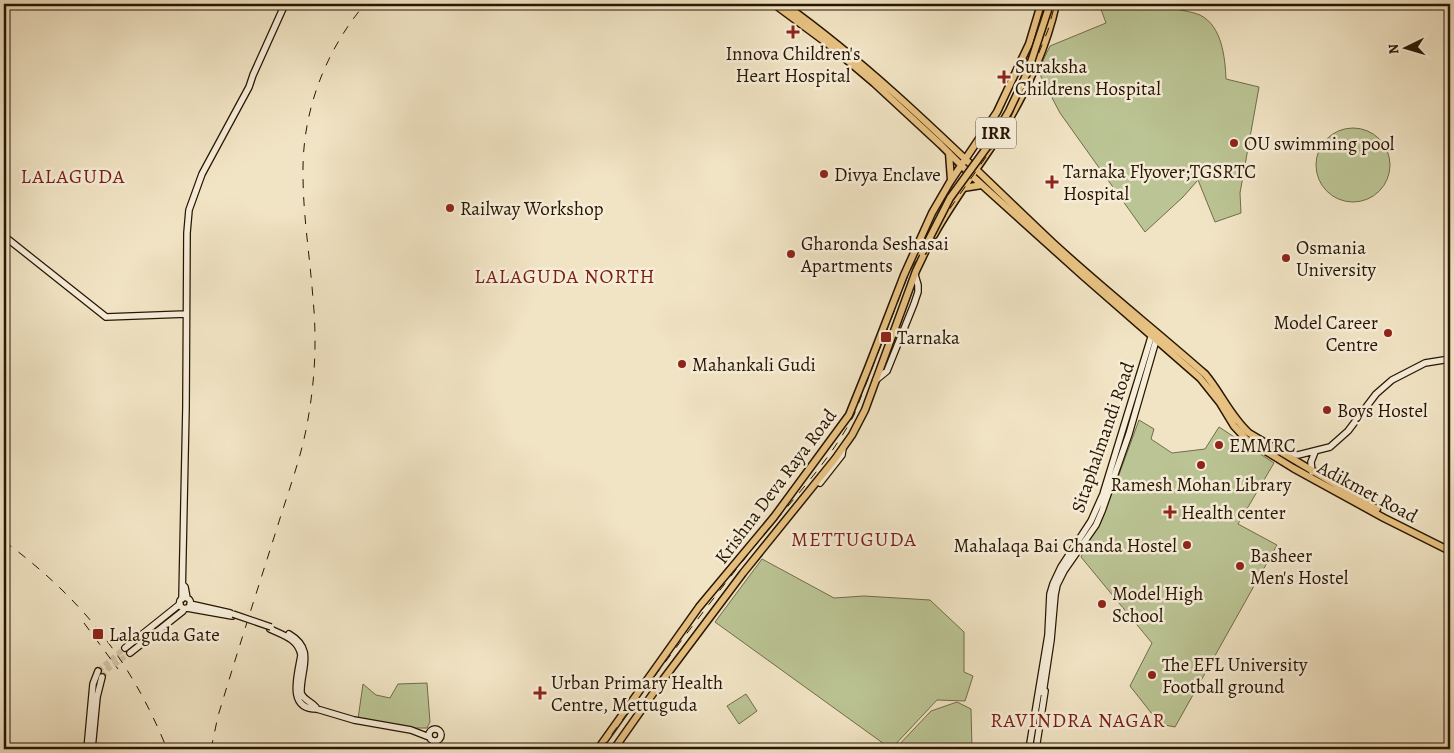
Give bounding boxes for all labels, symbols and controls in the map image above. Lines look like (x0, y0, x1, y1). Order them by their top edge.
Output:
north arrow (1382, 22, 1432, 72)
marker: Innova Children's Heart Hospital (786, 25, 800, 39)
place label: Innova Children's Heart Hospital (725, 41, 861, 89)
text: N (1384, 43, 1403, 55)
place label: Suraksha Childrens Hospital (1015, 54, 1161, 102)
marker: Suraksha Childrens Hospital (997, 70, 1011, 84)
road number: IRR (976, 118, 1016, 148)
place label: OU swimming pool (1244, 131, 1395, 157)
marker: OU swimming pool (1228, 137, 1240, 149)
place label: Tarnaka Flyover;TGSRTC Hospital (1063, 159, 1256, 207)
place label: Divya Enclave (834, 162, 941, 188)
district label: LALAGUDA (21, 163, 125, 190)
marker: Divya Enclave (818, 168, 830, 180)
marker: Tarnaka Flyover;TGSRTC Hospital (1045, 175, 1059, 189)
place label: Railway Workshop (460, 196, 604, 222)
marker: Railway Workshop (444, 202, 456, 214)
place label: Gharonda Seshasai Apartments (800, 231, 949, 279)
place label: Osmania University (1296, 235, 1377, 283)
marker: Gharonda Seshasai Apartments (785, 248, 797, 260)
marker: Osmania University (1280, 252, 1292, 264)
district label: LALAGUDA NORTH (474, 263, 656, 290)
place label: Model Career Centre (1274, 310, 1378, 358)
place label: Tarnaka (897, 325, 960, 351)
marker: Model Career Centre (1382, 327, 1394, 339)
marker: Tarnaka (879, 330, 893, 344)
place label: Mahankali Gudi (692, 352, 816, 378)
marker: Mahankali Gudi (676, 358, 688, 370)
street label: Sitaphalmandi Road (1065, 358, 1141, 516)
place label: Boys Hostel (1337, 398, 1428, 424)
street label: Krishna Deva Raya Road (709, 403, 843, 570)
marker: Boys Hostel (1321, 404, 1333, 416)
place label: EMMRC (1229, 433, 1296, 459)
marker: EMMRC (1213, 439, 1225, 451)
street label: Adikmet Road (1312, 454, 1423, 529)
marker: Ramesh Mohan Library (1195, 459, 1207, 471)
place label: Ramesh Mohan Library (1111, 472, 1292, 498)
place label: Health center (1181, 500, 1286, 526)
marker: Health center (1163, 505, 1177, 519)
district label: METTUGUDA (791, 526, 917, 553)
place label: Mahalaqa Bai Chanda Hostel (953, 533, 1177, 559)
marker: Mahalaqa Bai Chanda Hostel (1181, 539, 1193, 551)
place label: Basheer Men's Hostel (1250, 543, 1349, 591)
marker: Basheer Men's Hostel (1234, 560, 1246, 572)
place label: Model High School (1112, 581, 1203, 629)
marker: Model High School (1096, 598, 1108, 610)
place label: Lalaguda Gate (109, 622, 220, 648)
marker: Lalaguda Gate (91, 627, 105, 641)
place label: The EFL University Football ground (1162, 652, 1308, 700)
marker: The EFL University Football ground (1146, 669, 1158, 681)
place label: Urban Primary Health Centre, Mettuguda (551, 670, 723, 718)
marker: Urban Primary Health Centre, Mettuguda (533, 686, 547, 700)
district label: RAVINDRA NAGAR (990, 707, 1166, 734)

